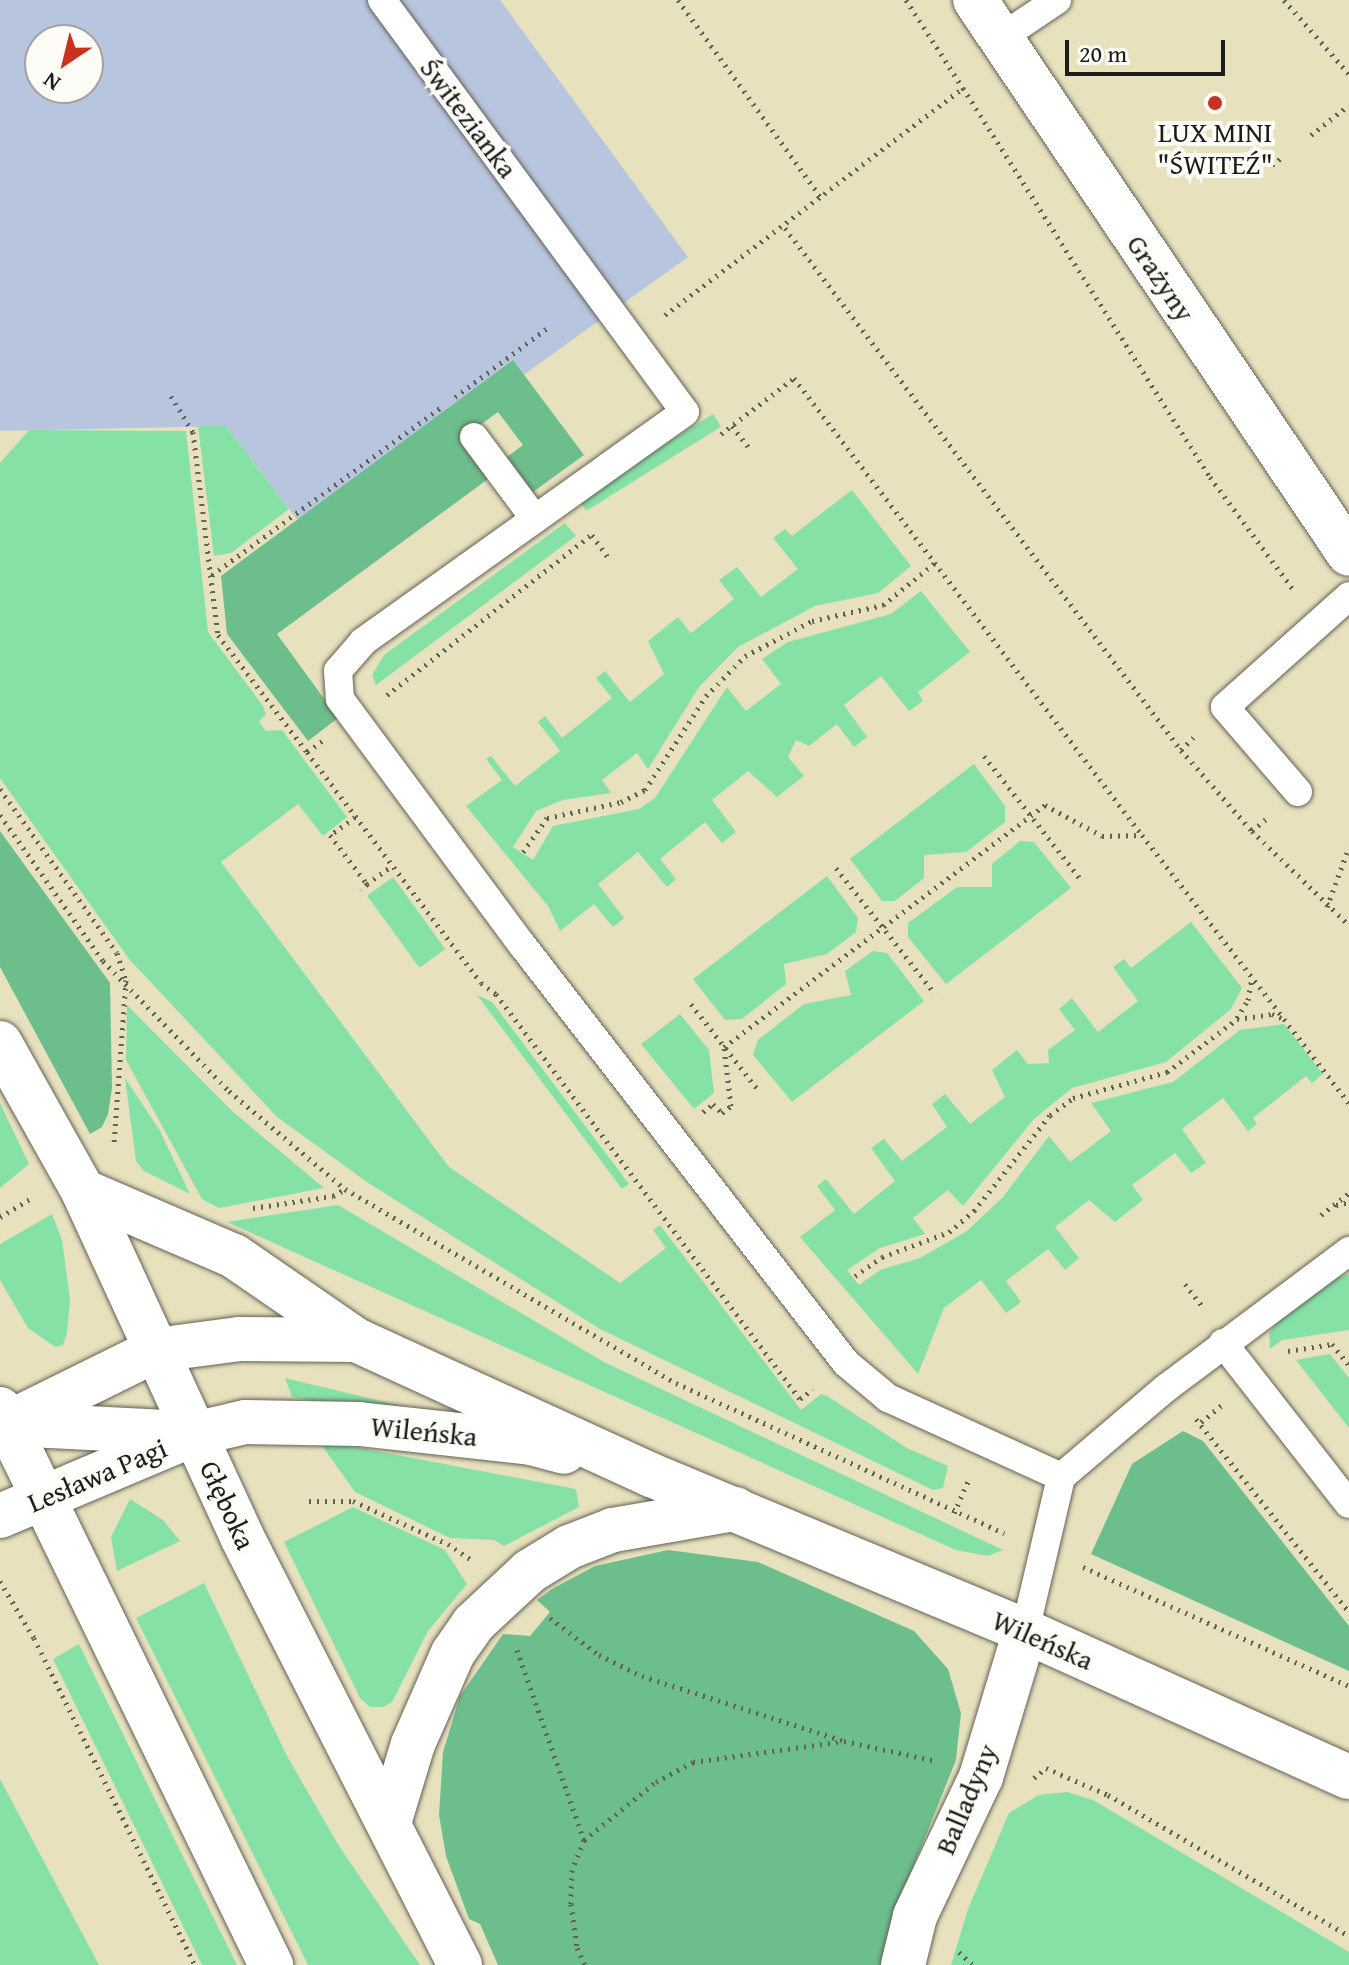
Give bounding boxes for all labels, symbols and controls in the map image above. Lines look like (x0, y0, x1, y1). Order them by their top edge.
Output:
north arrow (24, 24, 104, 104)
scale bar (1069, 24, 1229, 74)
text: 20 m (1079, 36, 1127, 71)
street label: Świtezianka (413, 52, 525, 184)
text: N (36, 65, 67, 99)
marker: LUX MINI "ŚWITEŹ" (1206, 94, 1224, 112)
place label: LUX MINI "ŚWITEŹ" (1157, 115, 1273, 181)
street label: Grażyny (1120, 228, 1202, 328)
street label: Wileńska (369, 1409, 479, 1453)
street label: Lesława Pagi (22, 1431, 172, 1519)
street label: Głęboka (193, 1455, 263, 1555)
street label: Wileńska (987, 1603, 1099, 1677)
street label: Balladyny (928, 1739, 1004, 1859)

